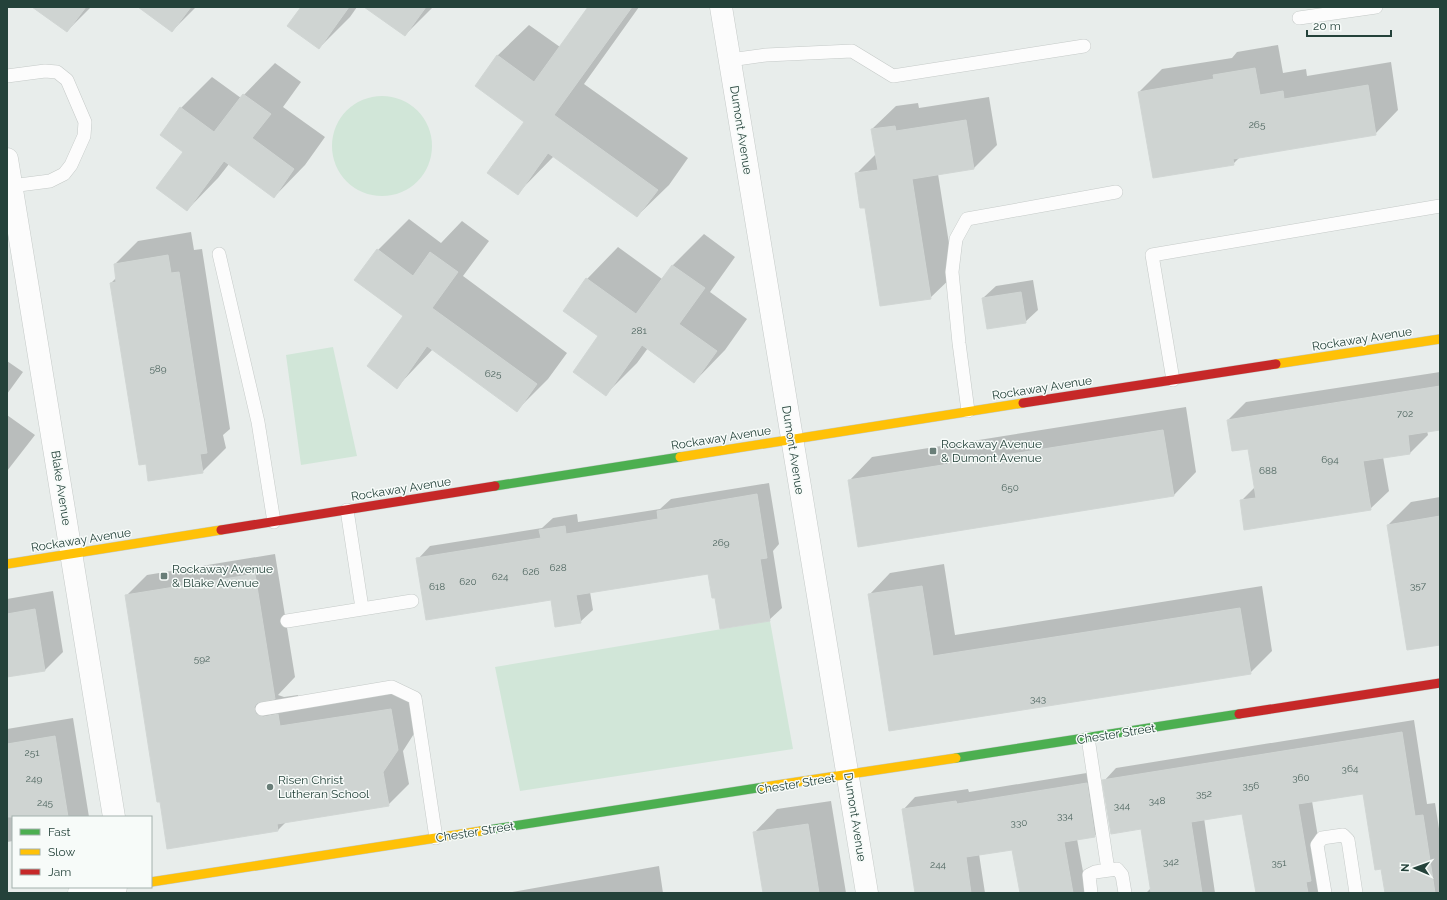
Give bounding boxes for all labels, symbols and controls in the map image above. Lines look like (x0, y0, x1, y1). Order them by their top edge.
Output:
scale bar (1307, 12, 1391, 38)
text: 20 m (1313, 19, 1341, 33)
street label: Dumont Avenue (727, 85, 755, 175)
house number: 265 (1249, 119, 1266, 130)
street label: Rockaway Avenue (1311, 324, 1413, 354)
house number: 281 (631, 325, 647, 336)
house number: 589 (149, 363, 167, 374)
house number: 625 (485, 368, 502, 379)
street label: Rockaway Avenue (991, 373, 1093, 403)
street label: Dumont Avenue (779, 405, 807, 495)
house number: 702 (1397, 408, 1413, 419)
street label: Rockaway Avenue (670, 423, 772, 453)
place label: Rockaway Avenue & Dumont Avenue (941, 437, 1042, 465)
marker: Rockaway Avenue & Dumont Avenue (928, 446, 938, 456)
street label: Blake Avenue (48, 450, 74, 526)
house number: 694 (1321, 454, 1339, 465)
house number: 688 (1259, 465, 1277, 476)
street label: Rockaway Avenue (350, 474, 452, 504)
house number: 650 (1001, 482, 1019, 493)
street label: Rockaway Avenue (30, 525, 132, 555)
house number: 269 (712, 537, 730, 548)
place label: Rockaway Avenue & Blake Avenue (172, 562, 273, 590)
house number: 628 (549, 562, 567, 573)
house number: 626 (522, 566, 540, 577)
marker: Rockaway Avenue & Blake Avenue (159, 571, 169, 581)
house number: 624 (492, 571, 509, 582)
house number: 620 (459, 576, 477, 587)
house number: 357 (1410, 580, 1427, 591)
house number: 618 (429, 581, 445, 592)
house number: 592 (194, 653, 210, 664)
house number: 343 (1030, 693, 1046, 704)
street label: Chester Street (1076, 721, 1156, 747)
house number: 251 (25, 747, 40, 758)
house number: 364 (1342, 763, 1359, 774)
street label: Chester Street (756, 771, 836, 797)
street label: Dumont Avenue (841, 772, 869, 862)
house number: 360 (1292, 772, 1310, 783)
house number: 249 (26, 773, 42, 784)
place label: Risen Christ Lutheran School (278, 773, 370, 801)
house number: 356 (1243, 780, 1259, 791)
marker: Risen Christ Lutheran School (265, 782, 275, 792)
house number: 352 (1196, 788, 1212, 799)
house number: 348 (1149, 795, 1165, 806)
house number: 245 (37, 797, 54, 808)
house number: 344 (1114, 800, 1131, 811)
house number: 334 (1057, 810, 1074, 821)
legend (12, 816, 152, 888)
house number: 330 (1011, 817, 1027, 828)
street label: Chester Street (435, 819, 515, 845)
text: Fast (48, 825, 71, 839)
text: Slow (48, 845, 75, 859)
north arrow (1395, 848, 1435, 888)
house number: 342 (1163, 856, 1179, 867)
house number: 351 (1271, 857, 1287, 868)
house number: 244 (930, 859, 947, 870)
text: N (1399, 863, 1412, 872)
text: Jam (48, 865, 71, 879)

